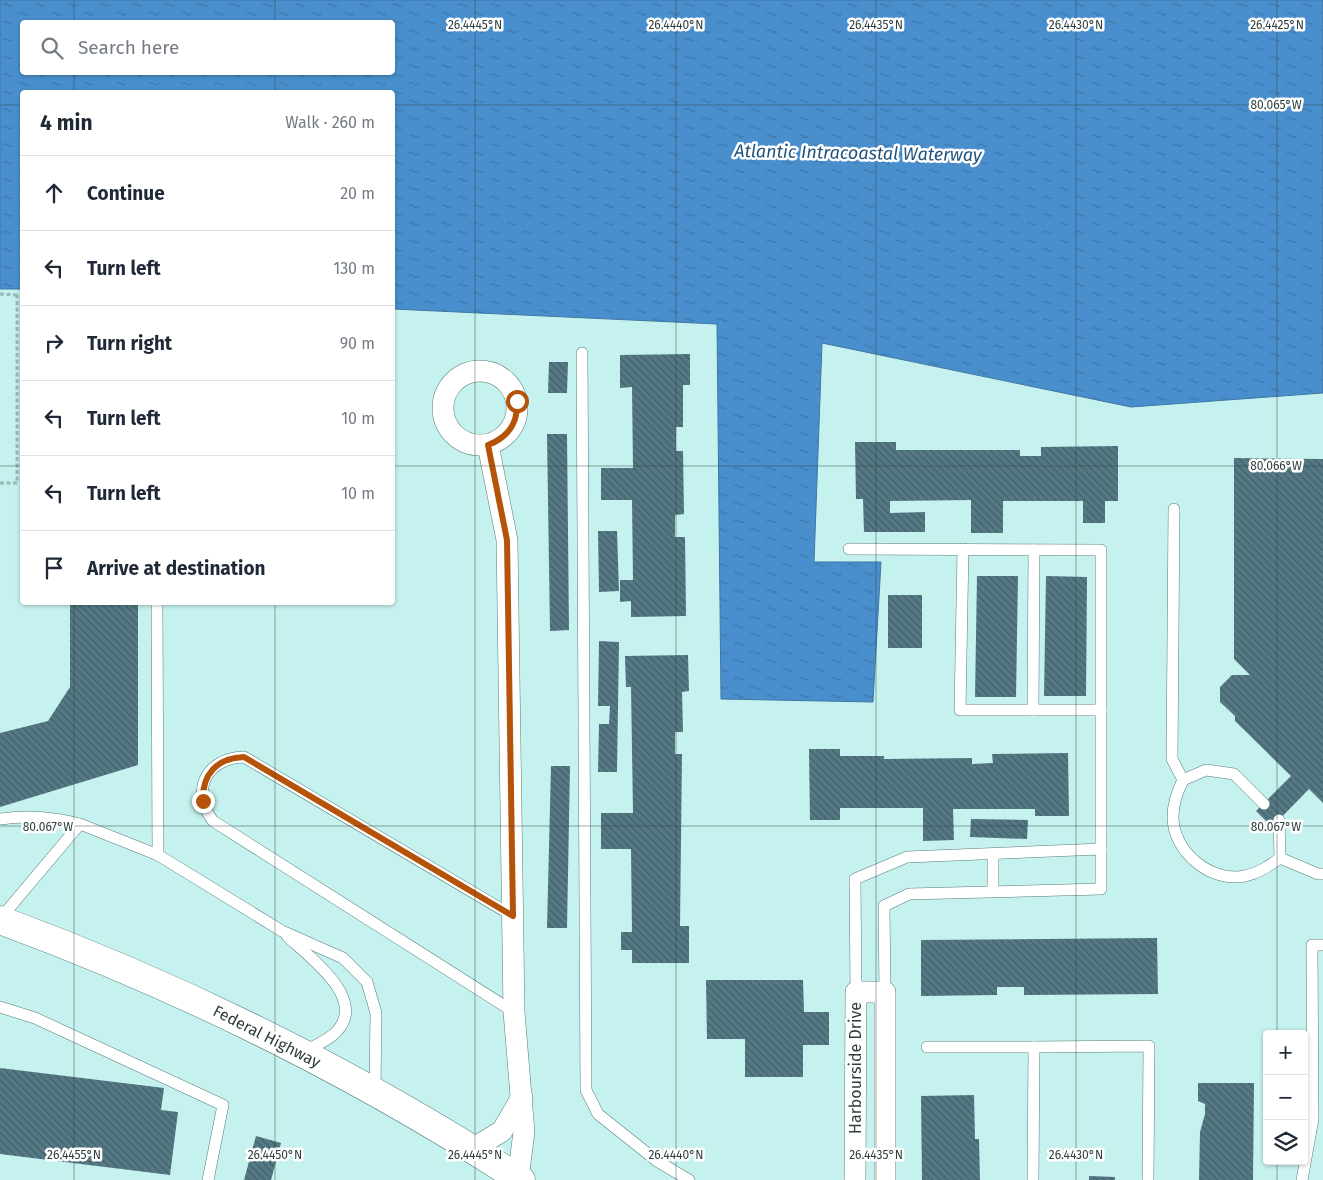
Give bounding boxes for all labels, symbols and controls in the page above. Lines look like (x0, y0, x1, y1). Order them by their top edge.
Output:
text: 26.4445°N (448, 18, 502, 32)
text: 26.4440°N (648, 18, 704, 32)
text: 26.4435°N (849, 18, 903, 32)
text: 26.4430°N (1049, 18, 1103, 32)
text: 26.4425°N (1250, 18, 1304, 32)
search box (20, 20, 395, 75)
icon: search (38, 34, 66, 62)
text: Search here (78, 36, 179, 59)
text: 80.065°W (1250, 98, 1302, 112)
text: 4 min (40, 110, 93, 136)
text: Walk · 260 m (285, 113, 375, 132)
water label: Atlantic Intracoastal Waterway (733, 140, 983, 166)
icon: ahead (40, 179, 68, 207)
text: Continue (87, 182, 165, 205)
text: 20 m (340, 184, 375, 203)
icon: left (40, 254, 68, 282)
text: Turn left (87, 257, 161, 280)
text: 130 m (333, 259, 375, 278)
icon: right (40, 329, 68, 357)
text: Turn right (87, 332, 172, 355)
text: 90 m (340, 334, 375, 353)
route start (506, 390, 529, 413)
icon: left (40, 404, 68, 432)
text: Turn left (87, 407, 161, 430)
text: 10 m (341, 409, 375, 428)
text: 80.066°W (1250, 459, 1302, 473)
icon: left (40, 479, 68, 507)
text: Turn left (87, 482, 161, 505)
text: 10 m (341, 484, 375, 503)
icon: arrive (40, 554, 68, 582)
text: Arrive at destination (87, 557, 266, 580)
route end (192, 790, 215, 813)
text: 80.067°W (23, 820, 73, 834)
text: 80.067°W (1251, 820, 1301, 834)
street label: Federal Highway (210, 1001, 324, 1072)
street label: Harbourside Drive (846, 1002, 865, 1134)
map controls (1263, 1030, 1308, 1165)
button: + (1263, 1030, 1308, 1075)
button: − (1263, 1075, 1308, 1120)
button: layers (1263, 1120, 1308, 1165)
text: 26.4455°N (47, 1148, 101, 1162)
text: 26.4450°N (248, 1148, 302, 1162)
text: 26.4445°N (448, 1148, 502, 1162)
text: 26.4440°N (648, 1148, 704, 1162)
text: 26.4435°N (849, 1148, 903, 1162)
text: 26.4430°N (1049, 1148, 1103, 1162)

